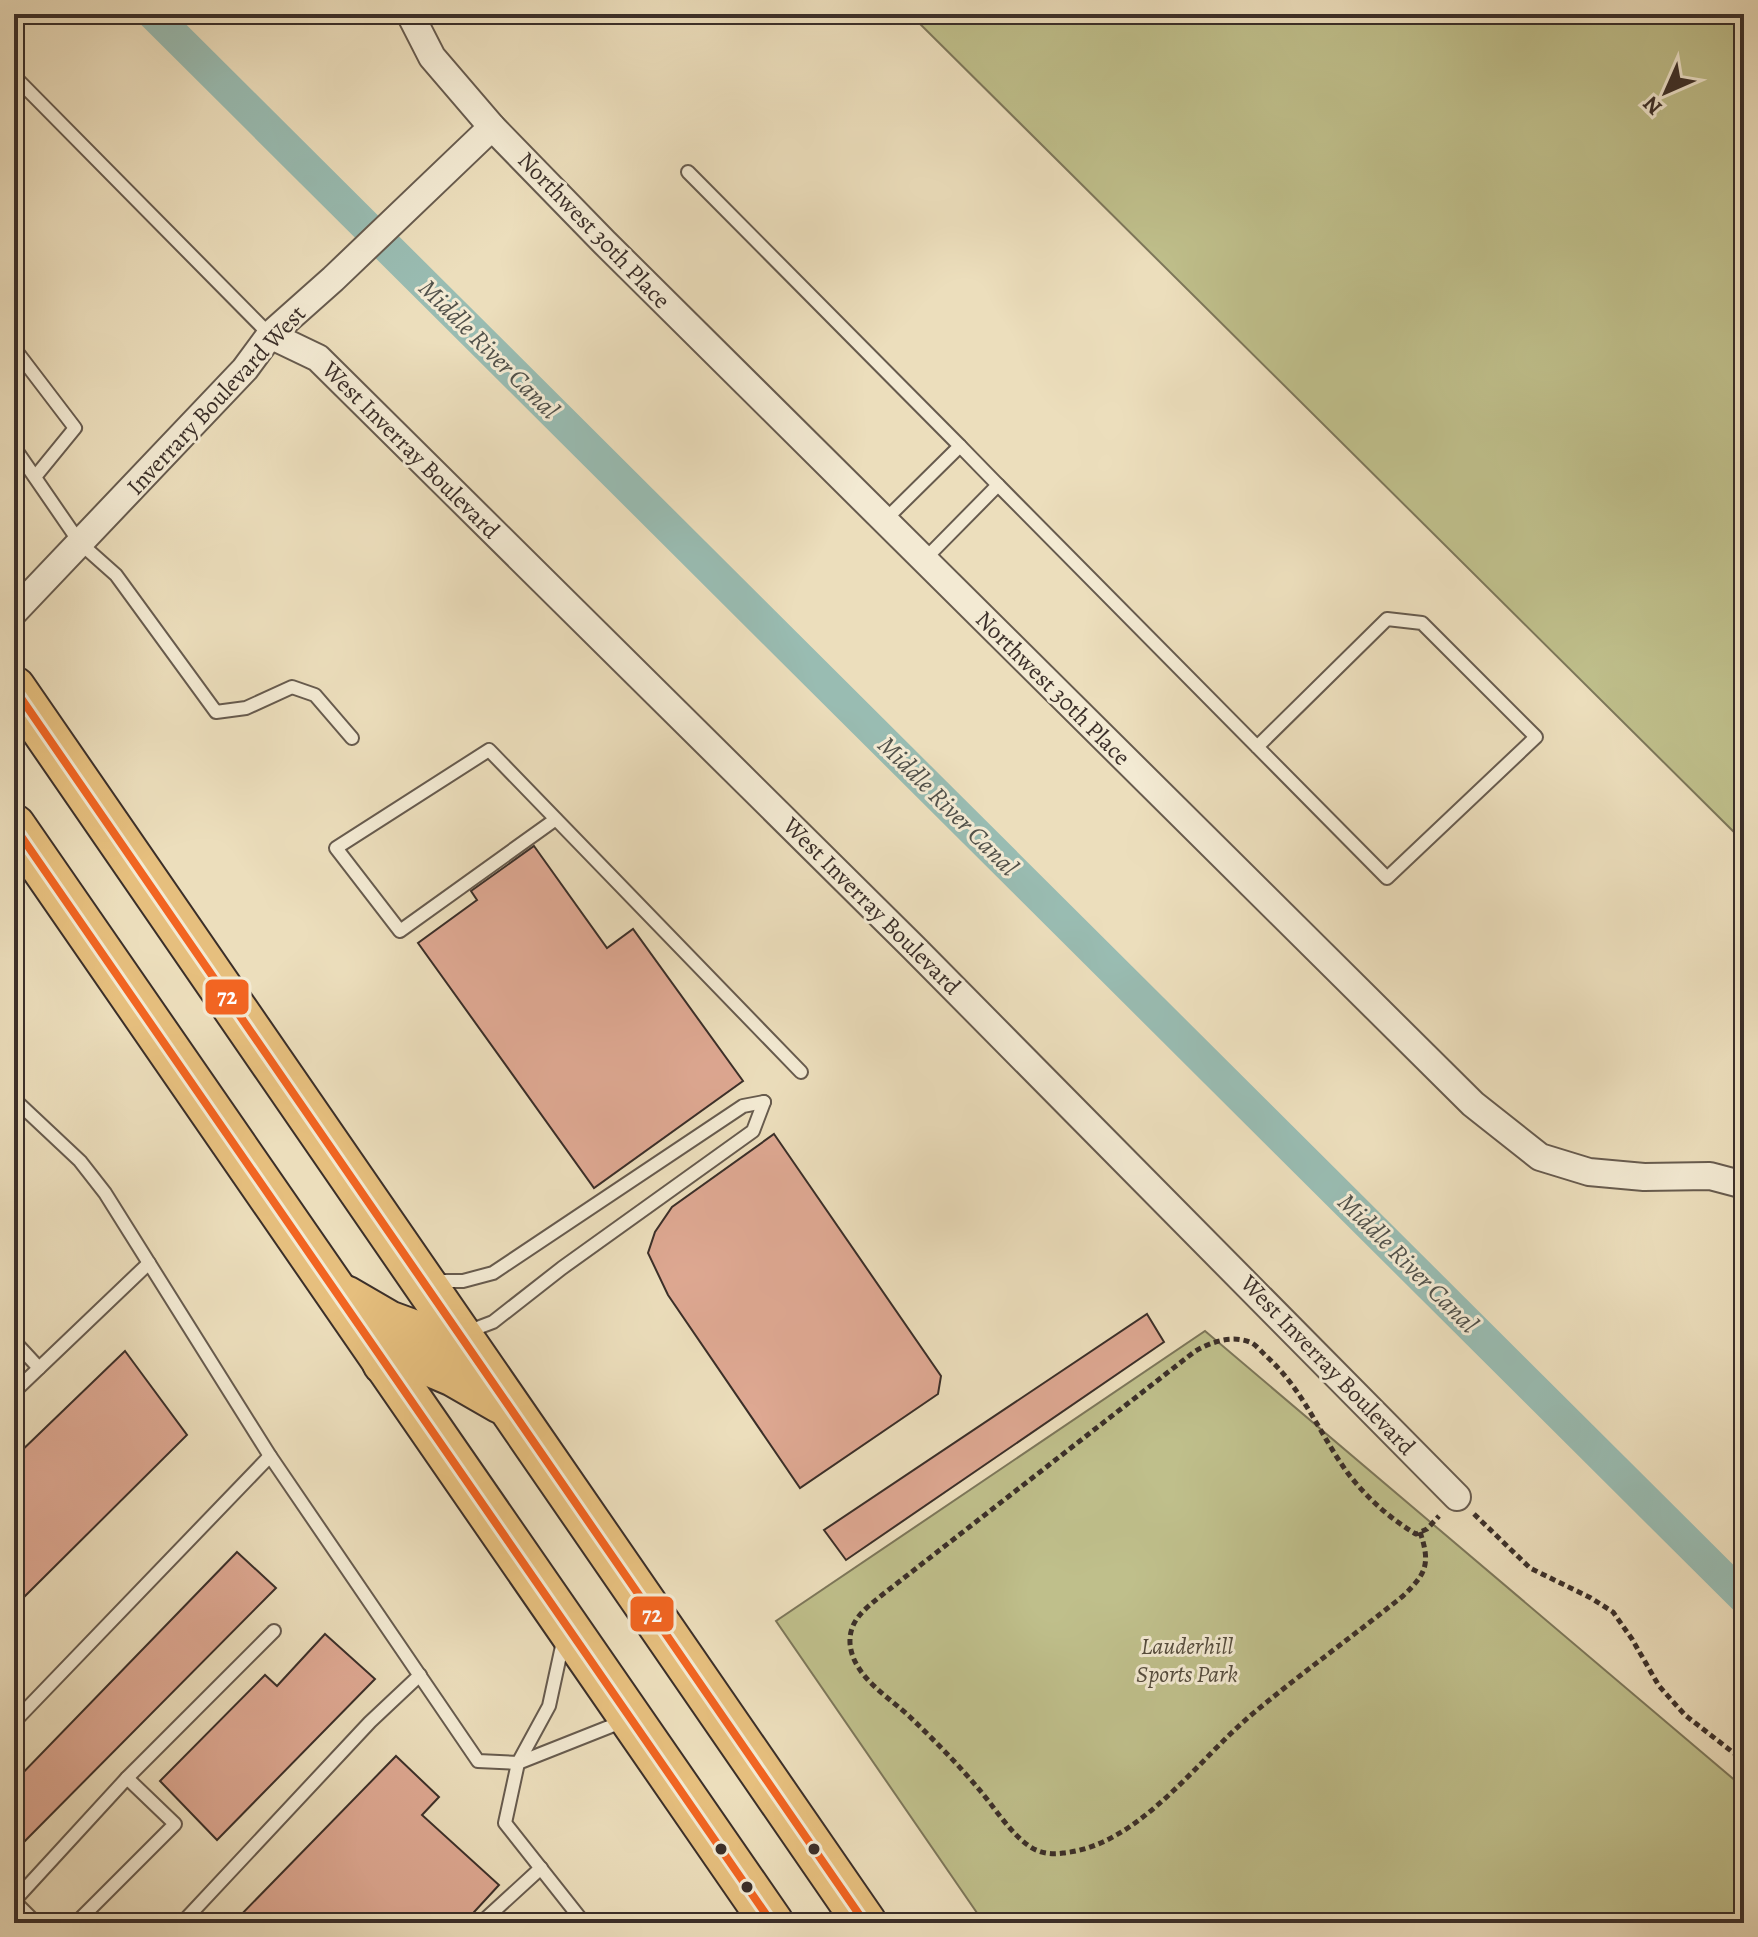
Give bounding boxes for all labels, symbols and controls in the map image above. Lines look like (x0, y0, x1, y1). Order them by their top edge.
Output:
north arrow (1626, 52, 1706, 132)
text: N (1636, 89, 1669, 122)
street label: Northwest 30th Place (511, 144, 677, 316)
water label: Middle River Canal (411, 271, 567, 427)
street label: Inverrary Boulevard West (119, 298, 313, 502)
street label: West Inverray Boulevard (314, 353, 507, 546)
street label: Northwest 30th Place (969, 604, 1137, 772)
water label: Middle River Canal (870, 728, 1026, 884)
street label: West Inverray Boulevard (775, 809, 968, 1002)
line badge: 72 (204, 978, 250, 1016)
text: 72 (217, 982, 237, 1012)
water label: Middle River Canal (1330, 1185, 1486, 1341)
street label: West Inverray Boulevard (1233, 1267, 1423, 1462)
line badge: 72 (629, 1595, 675, 1633)
text: 72 (642, 1600, 662, 1630)
park label: Lauderhill Sports Park (1136, 1630, 1238, 1690)
unlabelled marker (713, 1841, 729, 1857)
unlabelled marker (806, 1841, 822, 1857)
unlabelled marker (739, 1879, 755, 1895)

